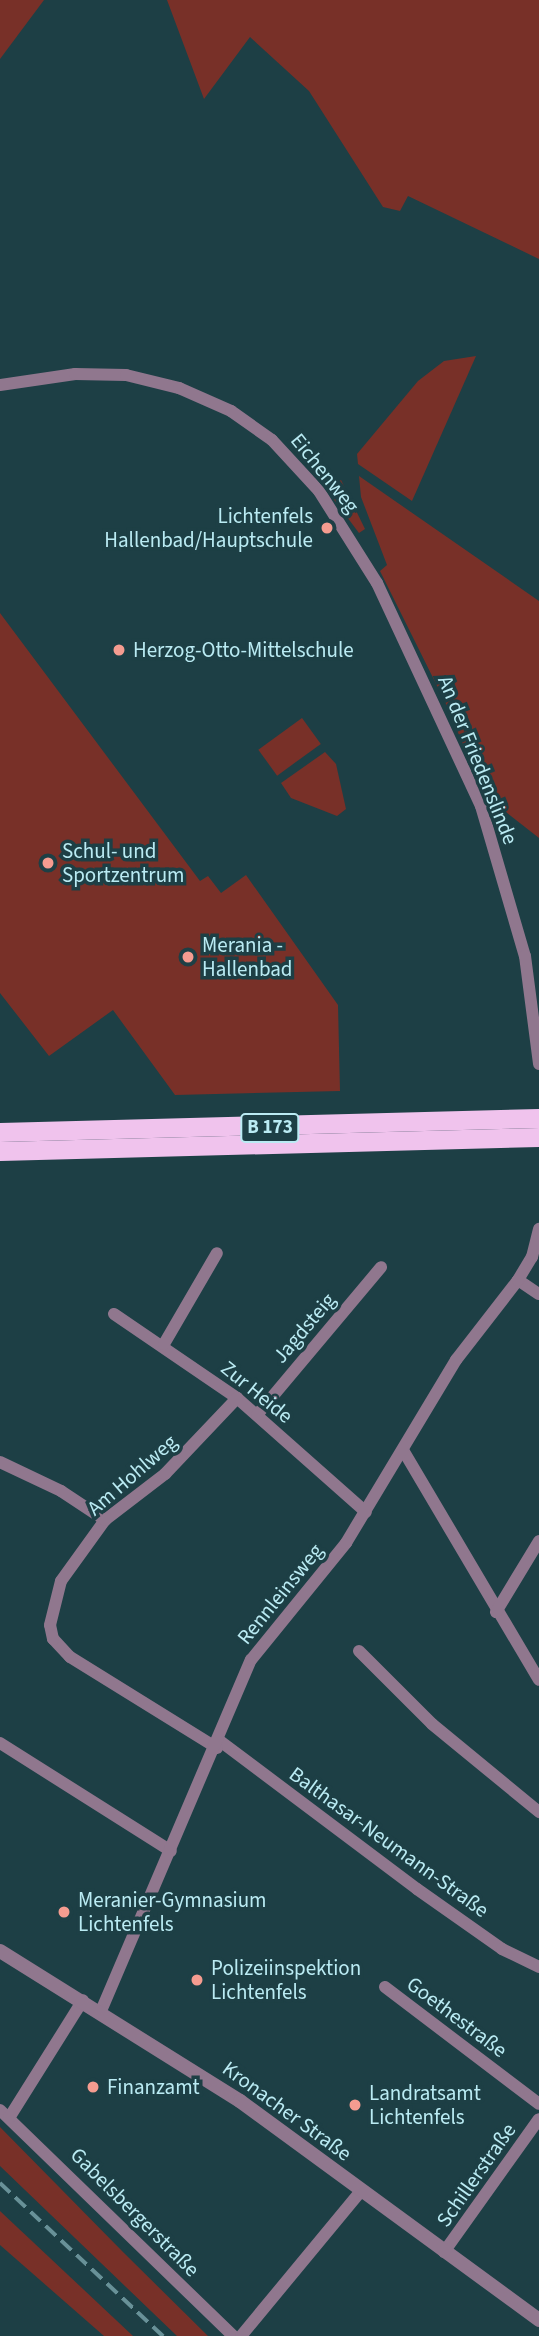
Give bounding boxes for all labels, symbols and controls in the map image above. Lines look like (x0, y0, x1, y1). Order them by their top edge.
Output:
street label: Eichenweg (285, 428, 365, 518)
place label: Lichtenfels Hallenbad/Hauptschule (104, 503, 313, 553)
marker: Lichtenfels Hallenbad/Hauptschule (319, 520, 335, 536)
place label: Herzog-Otto-Mittelschule (133, 637, 354, 663)
marker: Herzog-Otto-Mittelschule (111, 642, 127, 658)
street label: An der Friedenslinde (433, 672, 523, 848)
place label: Schul- und Sportzentrum (62, 838, 184, 888)
marker: Schul- und Sportzentrum (40, 855, 56, 871)
place label: Merania - Hallenbad (202, 932, 292, 982)
marker: Merania - Hallenbad (180, 949, 196, 965)
road number: B 173 (240, 1112, 300, 1144)
street label: Jagdsteig (267, 1288, 341, 1368)
street label: Zur Heide (216, 1355, 298, 1429)
street label: Am Hohlweg (82, 1429, 182, 1521)
street label: Rennleinsweg (232, 1539, 328, 1649)
street label: Balthasar-Neumann-Straße (284, 1761, 494, 1923)
place label: Meranier-Gymnasium Lichtenfels (78, 1887, 266, 1937)
marker: Meranier-Gymnasium Lichtenfels (56, 1904, 72, 1920)
place label: Polizeiinspektion Lichtenfels (211, 1955, 361, 2005)
street label: Goethestraße (402, 1971, 512, 2063)
marker: Polizeiinspektion Lichtenfels (189, 1972, 205, 1988)
street label: Kronacher Straße (218, 2056, 356, 2166)
place label: Finanzamt (107, 2074, 200, 2100)
marker: Finanzamt (85, 2079, 101, 2095)
place label: Landratsamt Lichtenfels (369, 2080, 481, 2130)
marker: Landratsamt Lichtenfels (347, 2097, 363, 2113)
street label: Schillerstraße (431, 2118, 521, 2232)
street label: Gabelsbergerstraße (65, 2142, 205, 2282)

